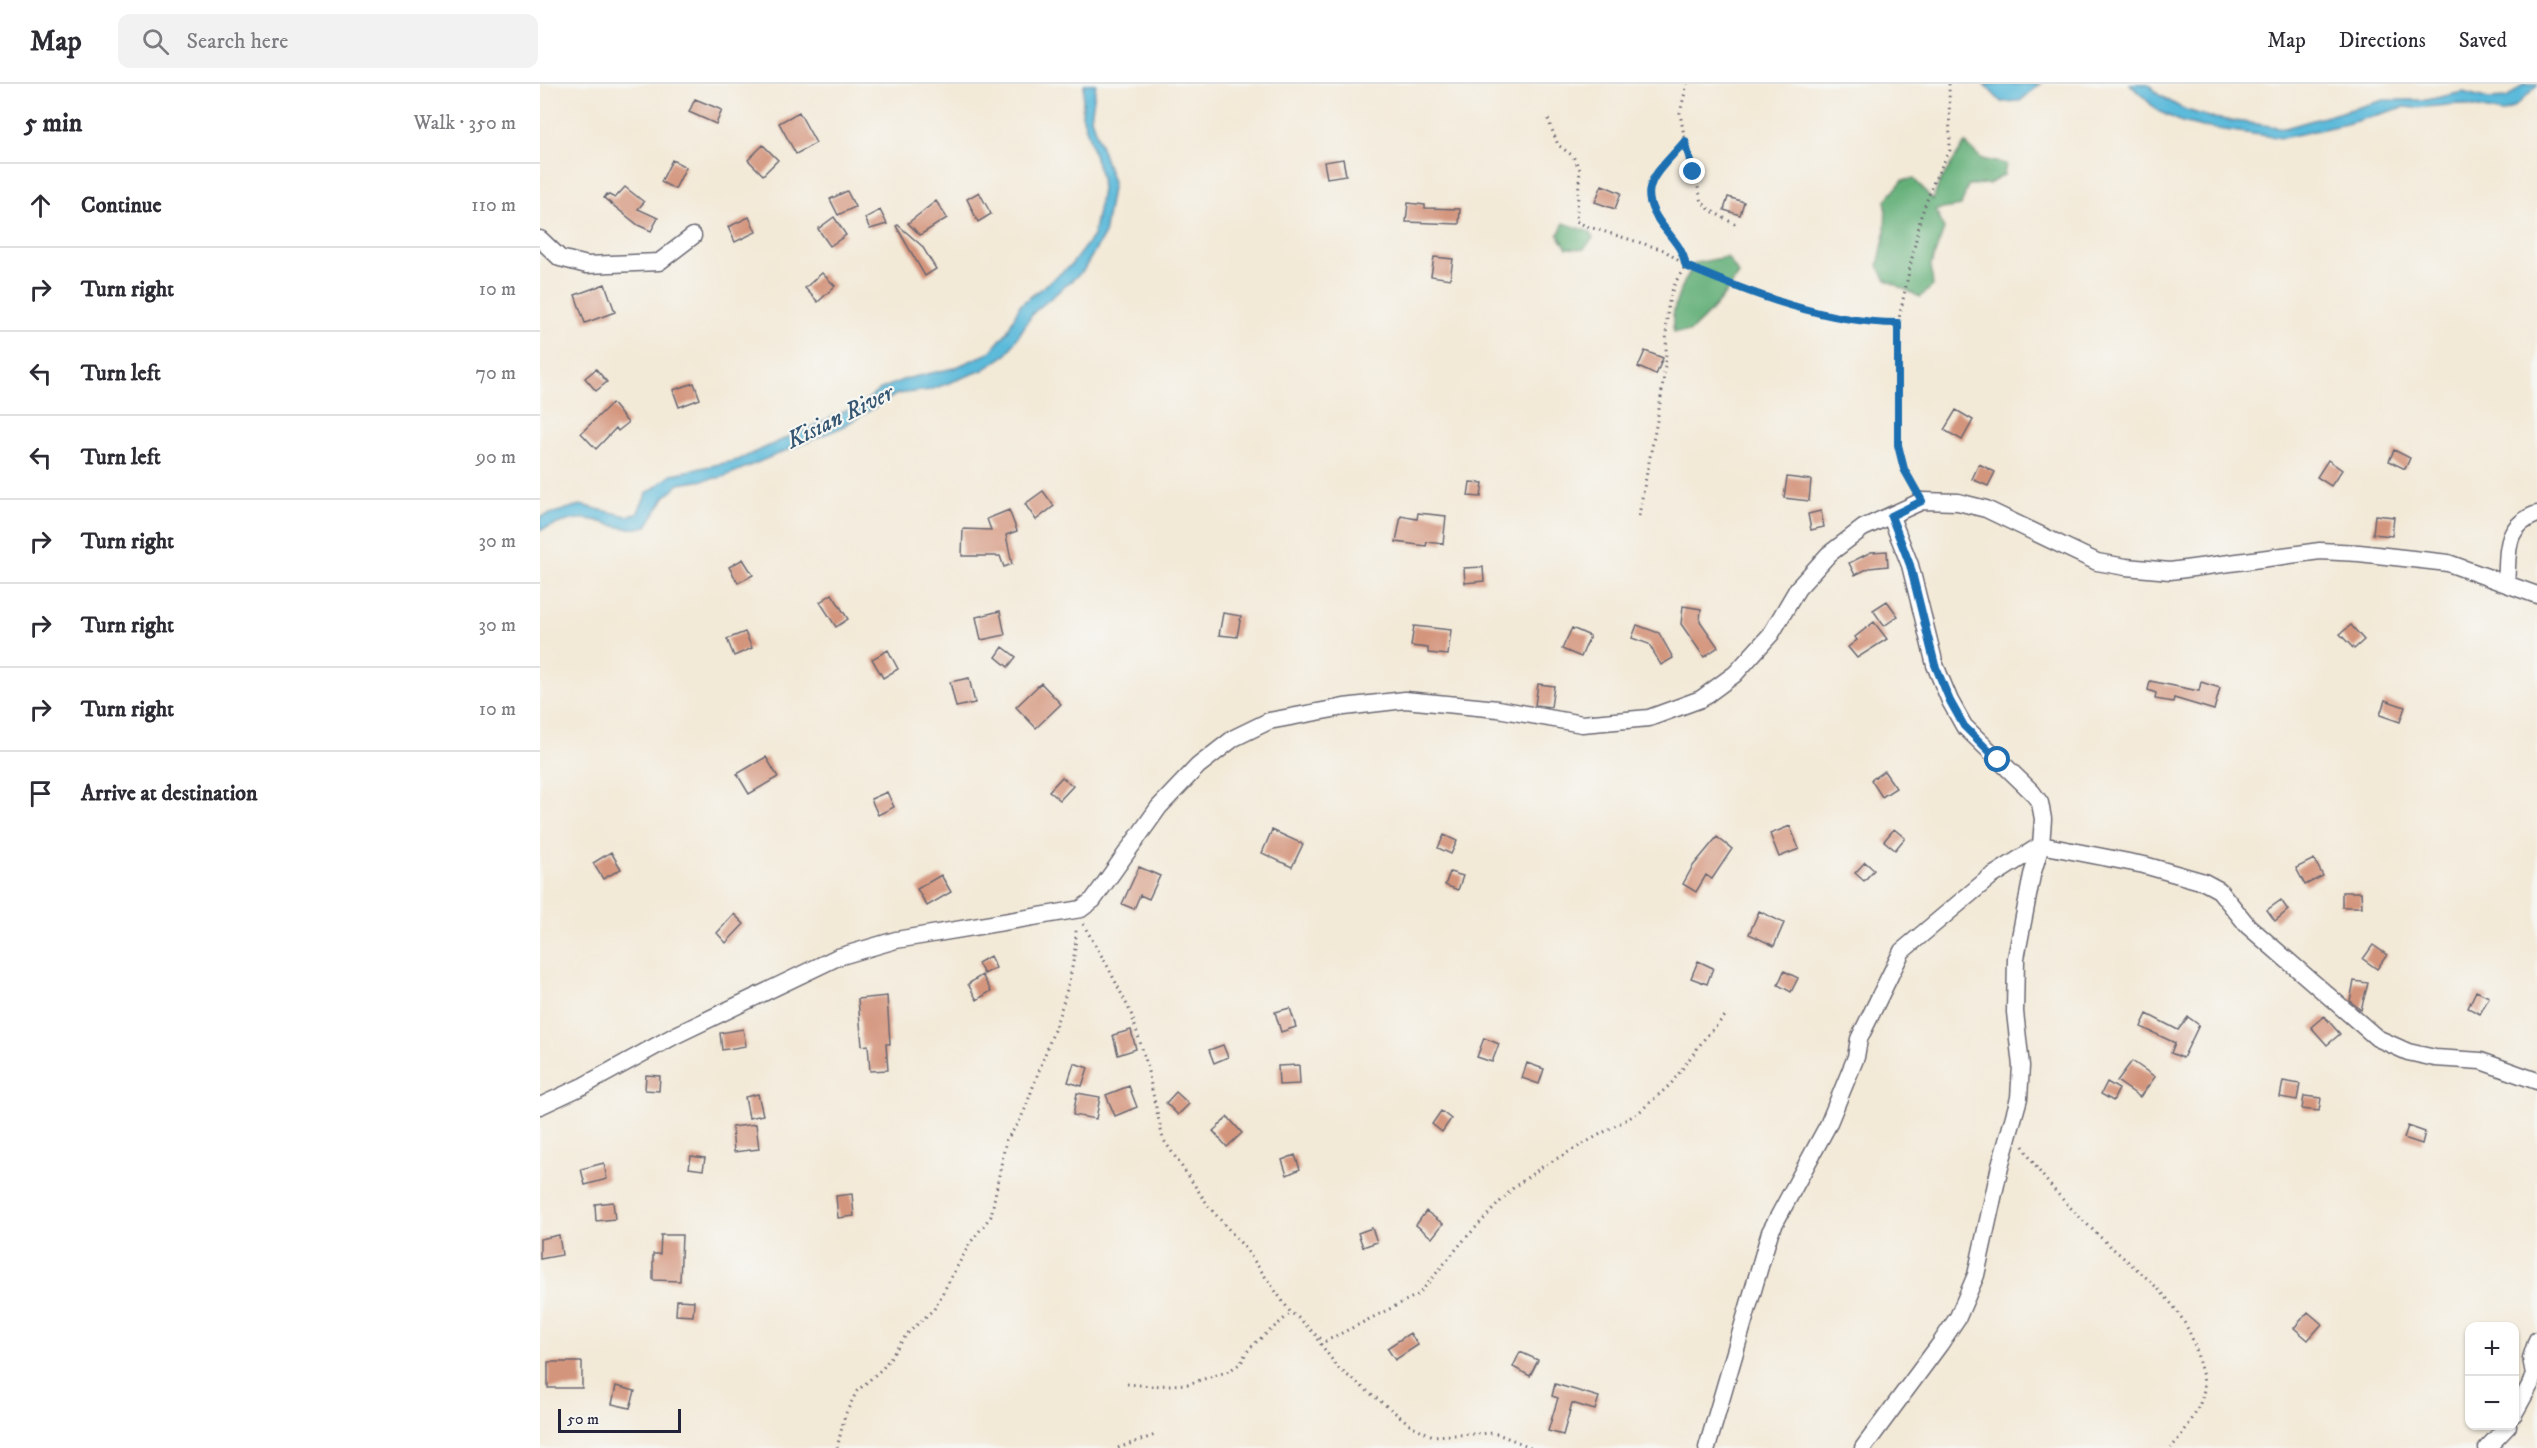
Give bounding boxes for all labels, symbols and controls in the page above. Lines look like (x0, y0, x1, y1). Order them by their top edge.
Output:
search box (118, 14, 538, 68)
text: Map (30, 24, 82, 59)
icon: search (139, 25, 172, 58)
text: Search here (187, 28, 288, 55)
text: Map (2267, 28, 2306, 54)
text: Directions (2339, 28, 2426, 54)
text: Saved (2459, 28, 2507, 54)
text: 5 min (24, 107, 82, 140)
text: Walk · 350 m (414, 111, 516, 136)
route end (1679, 158, 1705, 184)
icon: ahead (24, 189, 57, 222)
text: Continue (81, 192, 162, 219)
text: 110 m (471, 193, 516, 218)
icon: right (24, 273, 57, 306)
text: Turn right (81, 276, 174, 303)
text: 10 m (479, 277, 516, 302)
icon: left (24, 357, 57, 390)
text: Turn left (81, 360, 161, 387)
text: 70 m (475, 361, 516, 386)
water label: Kisian River (781, 377, 901, 456)
icon: left (24, 441, 57, 474)
text: Turn left (81, 444, 161, 471)
text: 90 m (476, 445, 516, 470)
icon: right (24, 525, 57, 558)
text: Turn right (81, 528, 174, 555)
text: 30 m (478, 529, 516, 554)
icon: right (24, 609, 57, 642)
text: Turn right (81, 612, 174, 639)
text: 30 m (478, 613, 516, 638)
icon: right (24, 693, 57, 726)
text: Turn right (81, 696, 174, 723)
text: 10 m (479, 697, 516, 722)
route start (1984, 746, 2010, 772)
icon: arrive (24, 777, 57, 810)
text: Arrive at destination (81, 780, 258, 807)
map controls (2465, 1322, 2519, 1430)
button: + (2465, 1322, 2519, 1376)
button: − (2465, 1376, 2519, 1430)
scale bar (558, 1406, 681, 1434)
text: 50 m (567, 1409, 599, 1429)

